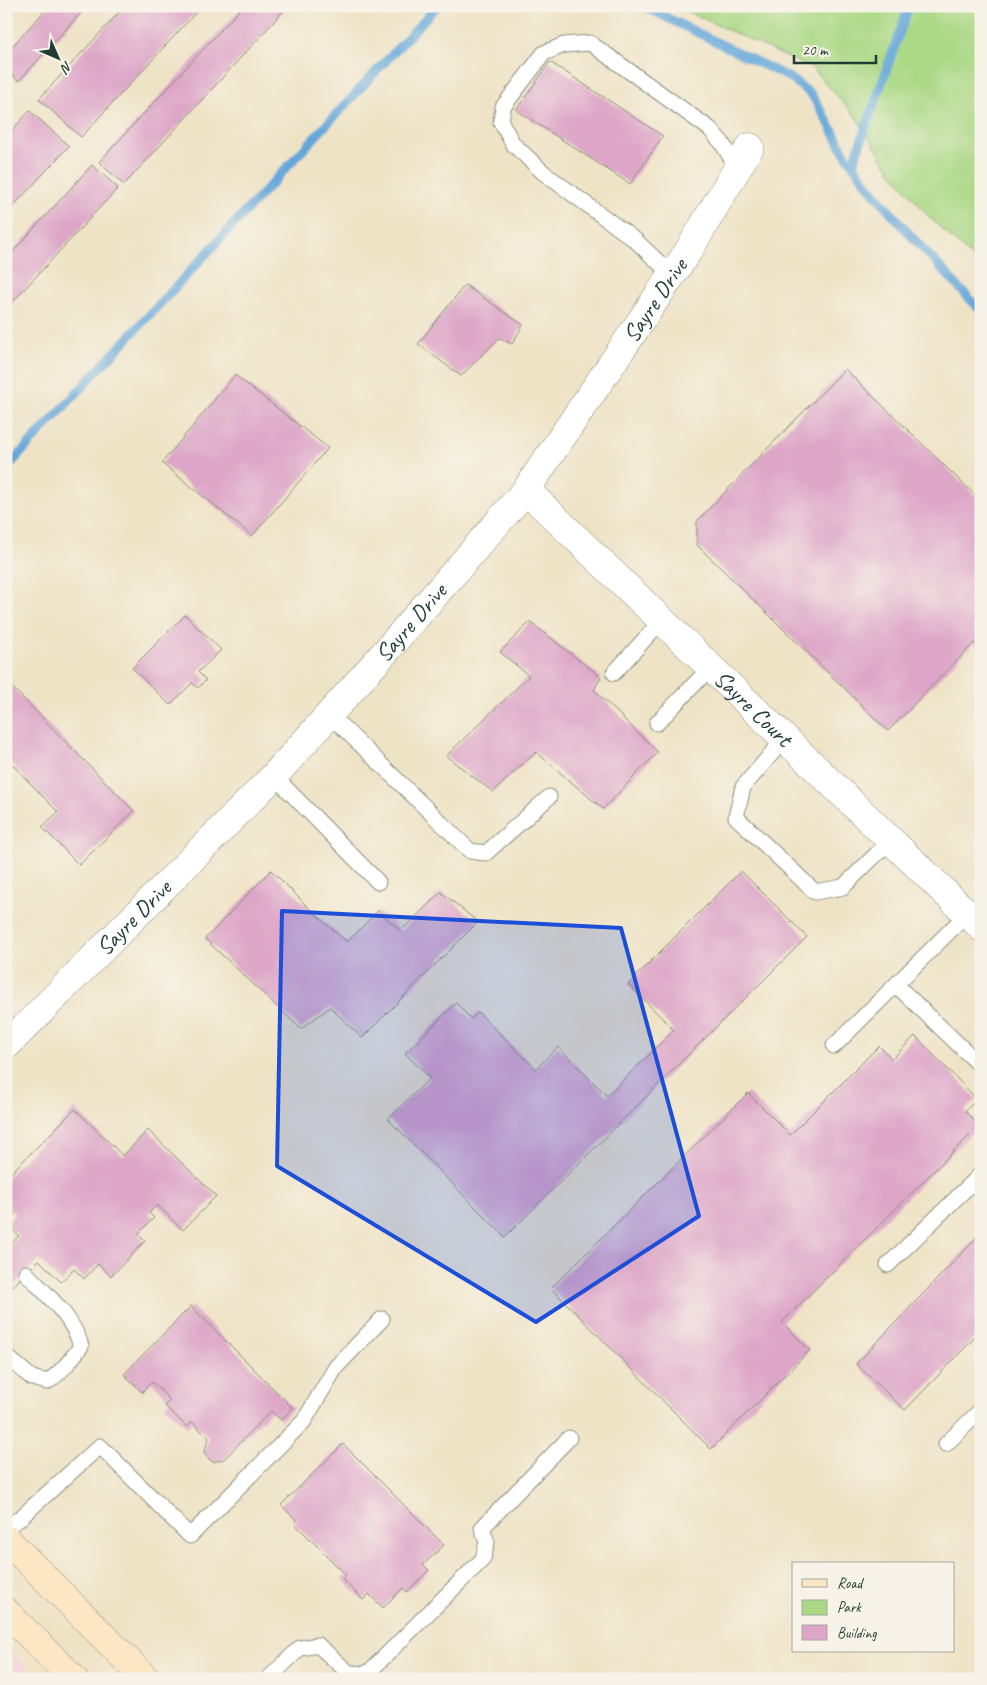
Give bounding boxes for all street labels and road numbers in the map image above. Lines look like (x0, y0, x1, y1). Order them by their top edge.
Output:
street label: Sayre Drive (616, 251, 695, 348)
street label: Sayre Drive (368, 575, 455, 668)
street label: Sayre Court (708, 664, 800, 754)
street label: Sayre Drive (90, 872, 179, 962)

